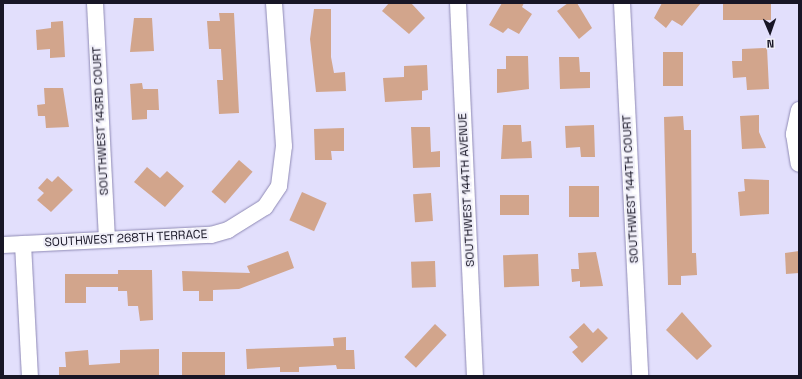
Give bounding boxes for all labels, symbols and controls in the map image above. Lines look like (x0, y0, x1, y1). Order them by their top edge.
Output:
north arrow (750, 12, 790, 52)
text: N (766, 37, 774, 51)
street label: SOUTHWEST 143RD COURT (90, 46, 112, 196)
street label: SOUTHWEST 144TH AVENUE (456, 112, 478, 268)
street label: SOUTHWEST 144TH COURT (620, 114, 642, 264)
street label: SOUTHWEST 268TH TERRACE (44, 228, 208, 250)

